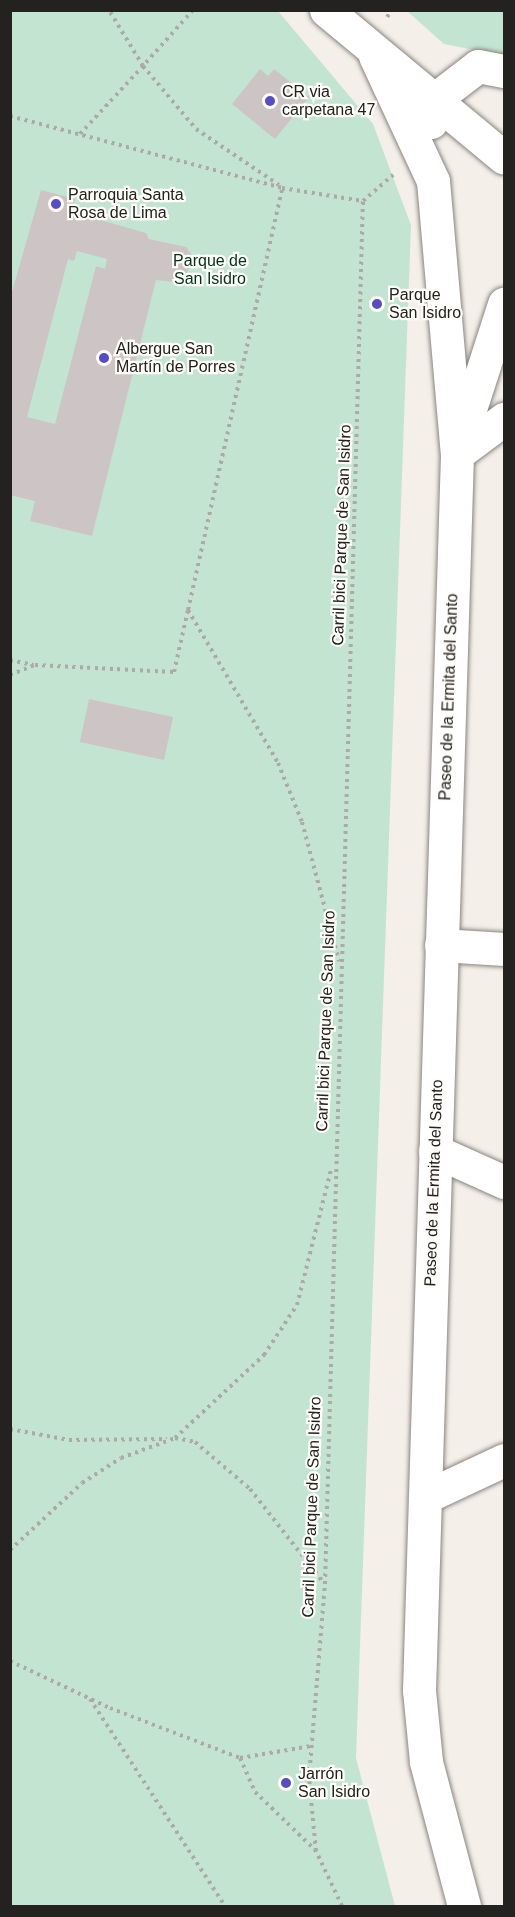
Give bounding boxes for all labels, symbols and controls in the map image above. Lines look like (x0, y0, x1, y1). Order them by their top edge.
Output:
place label: CR via carpetana 47 (282, 82, 375, 120)
marker: CR via carpetana 47 (263, 94, 277, 108)
place label: Parroquia Santa Rosa de Lima (68, 185, 184, 223)
marker: Parroquia Santa Rosa de Lima (49, 197, 63, 211)
park label: Parque de San Isidro (173, 251, 247, 289)
place label: Parque San Isidro (389, 285, 461, 323)
marker: Parque San Isidro (370, 297, 384, 311)
place label: Albergue San Martín de Porres (116, 339, 235, 377)
marker: Albergue San Martín de Porres (97, 351, 111, 365)
street label: Carril bici Parque de San Isidro (329, 424, 355, 646)
street label: Paseo de la Ermita del Santo (436, 593, 462, 801)
street label: Carril bici Parque de San Isidro (313, 910, 339, 1132)
street label: Paseo de la Ermita del Santo (421, 1079, 447, 1287)
street label: Carril bici Parque de San Isidro (299, 1396, 325, 1618)
place label: Jarrón San Isidro (298, 1764, 370, 1802)
marker: Jarrón San Isidro (279, 1776, 293, 1790)

